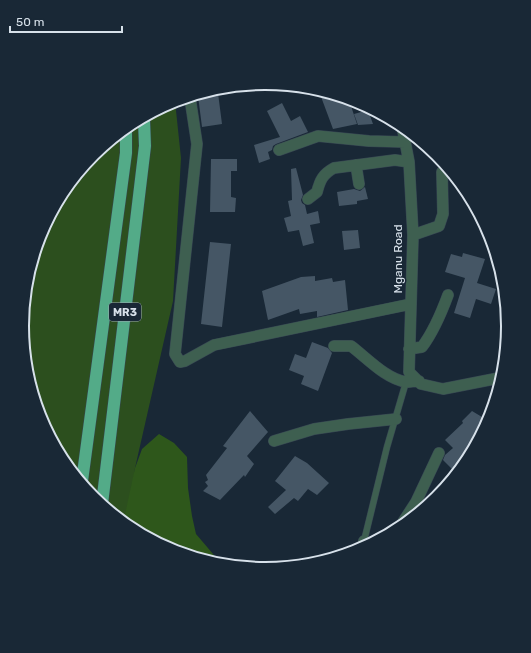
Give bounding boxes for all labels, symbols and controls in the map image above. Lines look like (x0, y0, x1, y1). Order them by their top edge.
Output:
scale bar (10, 8, 122, 34)
text: 50 m (16, 15, 44, 29)
street label: Mganu Road (391, 224, 405, 294)
road number: MR3 (109, 303, 141, 321)

